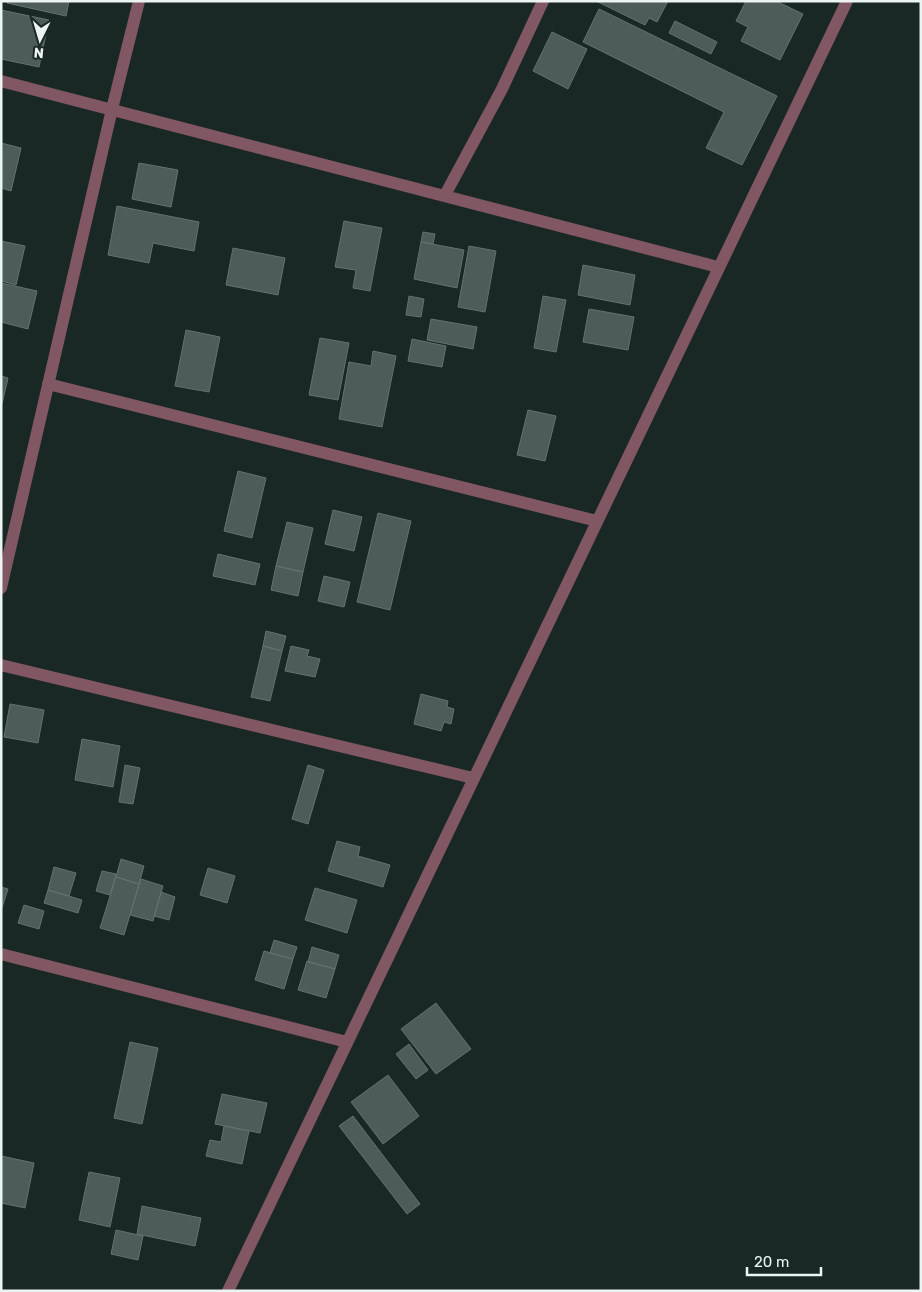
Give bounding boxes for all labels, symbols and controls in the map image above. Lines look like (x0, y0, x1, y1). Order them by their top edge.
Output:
north arrow (15, 15, 65, 65)
text: N (33, 44, 45, 61)
scale bar (747, 1244, 821, 1276)
text: 20 m (754, 1253, 789, 1271)

